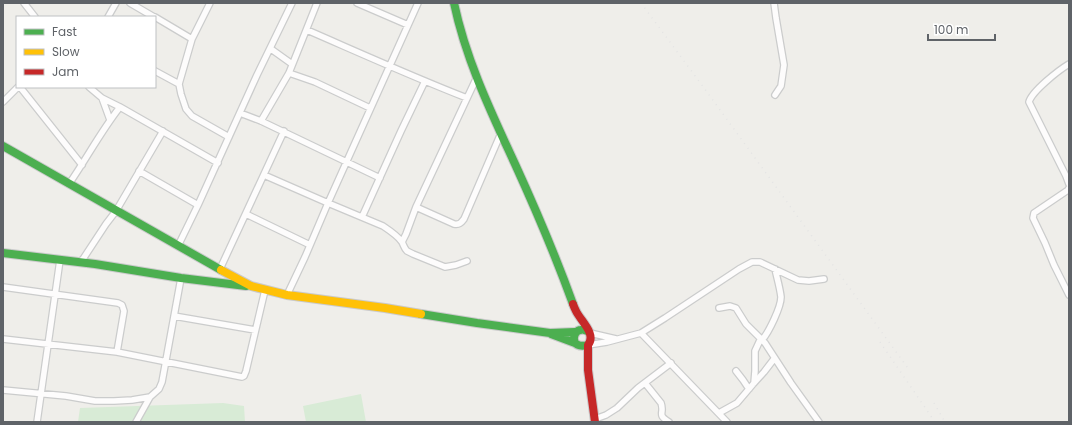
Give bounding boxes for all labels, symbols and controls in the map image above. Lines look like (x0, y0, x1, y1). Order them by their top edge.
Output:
legend (16, 16, 156, 88)
scale bar (928, 16, 995, 42)
text: 100 m (934, 21, 968, 38)
text: Fast (52, 23, 77, 40)
text: Slow (52, 43, 80, 60)
text: Jam (52, 63, 79, 80)

